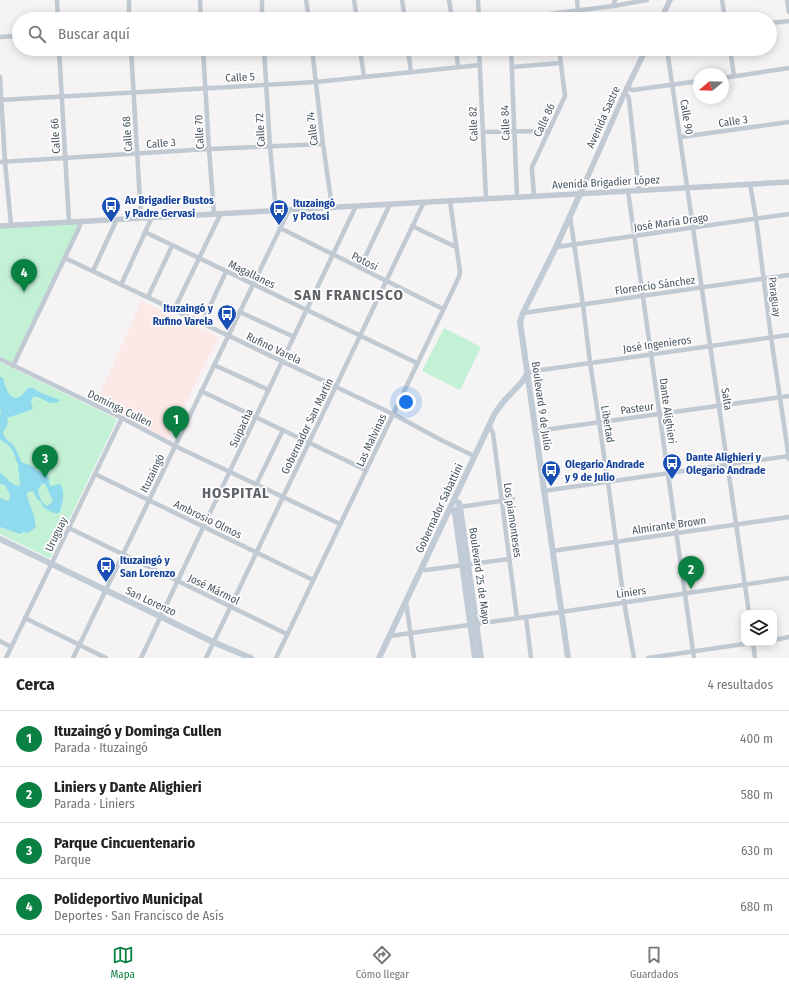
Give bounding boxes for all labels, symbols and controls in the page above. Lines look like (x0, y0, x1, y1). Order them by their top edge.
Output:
search box (12, 12, 777, 56)
icon: search (26, 23, 48, 45)
text: Buscar aquí (58, 25, 130, 43)
north arrow (693, 68, 729, 104)
street label: Calle 5 (225, 70, 255, 85)
street label: Avenida Sastre (584, 84, 623, 150)
street label: Calle 90 (677, 98, 696, 136)
street label: Calle 86 (531, 101, 558, 139)
street label: Calle 84 (498, 104, 513, 141)
street label: Calle 82 (466, 106, 481, 142)
street label: Calle 74 (304, 111, 321, 147)
street label: Calle 72 (253, 113, 268, 147)
street label: Calle 3 (718, 113, 749, 130)
street label: Calle 70 (192, 114, 207, 150)
street label: Calle 68 (120, 115, 135, 152)
street label: Calle 66 (48, 117, 63, 154)
street label: Calle 3 (146, 136, 176, 151)
street label: Avenida Brigadier López (552, 173, 661, 192)
place label: Av Brigadier Bustos y Padre Gervasi (124, 194, 214, 220)
bus stop icon: Av Brigadier Bustos y Padre Gervasi (100, 195, 122, 223)
place label: Ituzaingó y Potosi (292, 197, 335, 223)
bus stop icon: Ituzaingó y Potosi (268, 198, 290, 226)
street label: José María Drago (633, 211, 709, 234)
street label: Potosi (349, 249, 380, 274)
street label: Magallanes (226, 258, 278, 291)
pin: 4 (11, 259, 37, 292)
street label: Florencio Sánchez (614, 273, 697, 298)
street label: Paraguay (766, 276, 783, 318)
district label: SAN FRANCISCO (294, 286, 404, 304)
place label: Ituzaingó y Rufino Varela (153, 302, 214, 328)
bus stop icon: Ituzaingó y Rufino Varela (216, 303, 238, 331)
street label: Rufino Varela (244, 330, 303, 367)
street label: José Ingenieros (622, 333, 692, 356)
street label: Boulevard 9 de Julio (529, 361, 554, 452)
street label: Gobernador San Martín (279, 376, 336, 476)
street label: Dante Alighieri (656, 377, 679, 445)
street label: Dominga Cullen (85, 387, 154, 430)
street label: Salta (718, 387, 735, 411)
your location (396, 392, 416, 412)
street label: Pasteur (620, 400, 655, 417)
street label: Libertad (598, 405, 617, 444)
pin: 1 (163, 406, 189, 439)
street label: Suipacha (227, 407, 256, 450)
street label: Las Malvinas (354, 411, 389, 469)
pin: 3 (32, 445, 58, 478)
place label: Dante Alighieri y Olegario Andrade (686, 451, 766, 477)
street label: Ituzaingó (138, 452, 167, 495)
bus stop icon: Dante Alighieri y Olegario Andrade (661, 452, 683, 480)
place label: Olegario Andrade y 9 de Julio (564, 458, 645, 484)
bus stop icon: Olegario Andrade y 9 de Julio (540, 459, 562, 487)
street label: Gobernador Sabattini (413, 461, 466, 555)
street label: Los piamonteses (501, 482, 524, 559)
district label: HOSPITAL (202, 484, 270, 502)
street label: Ambrosio Olmos (172, 497, 244, 542)
street label: Almirante Brown (631, 514, 707, 537)
street label: Uruguay (42, 515, 70, 554)
street label: Boulevard 25 de Mayo (466, 527, 493, 626)
place label: Ituzaingó y San Lorenzo (120, 554, 176, 580)
bus stop icon: Ituzaingó y San Lorenzo (95, 555, 117, 583)
pin: 2 (678, 556, 704, 589)
street label: José Mármol (186, 571, 242, 608)
street label: San Lorenzo (123, 584, 178, 619)
street label: Liniers (615, 584, 647, 601)
map controls (741, 610, 777, 646)
button: layers (741, 610, 777, 646)
text: Cerca (16, 674, 55, 695)
text: 4 resultados (707, 677, 773, 692)
text: Ituzaingó y Dominga Cullen (54, 722, 222, 740)
text: 1 (26, 731, 32, 746)
text: 400 m (740, 731, 773, 746)
text: Parada · Ituzaingó (54, 740, 148, 755)
text: Liniers y Dante Alighieri (54, 778, 202, 796)
text: 2 (26, 787, 32, 802)
text: 580 m (741, 787, 773, 802)
text: Parada · Liniers (54, 796, 135, 811)
text: Parque Cincuentenario (54, 834, 195, 852)
text: 3 (26, 843, 32, 858)
text: 630 m (741, 843, 773, 858)
text: Parque (54, 852, 91, 867)
text: Polideportivo Municipal (54, 890, 203, 908)
text: 4 (26, 899, 32, 914)
text: 680 m (740, 899, 773, 914)
text: Deportes · San Francisco de Asís (54, 908, 224, 923)
tab: Mapa (110, 944, 135, 981)
tab: Cómo llegar (356, 944, 409, 981)
tab: Guardados (630, 944, 679, 981)

